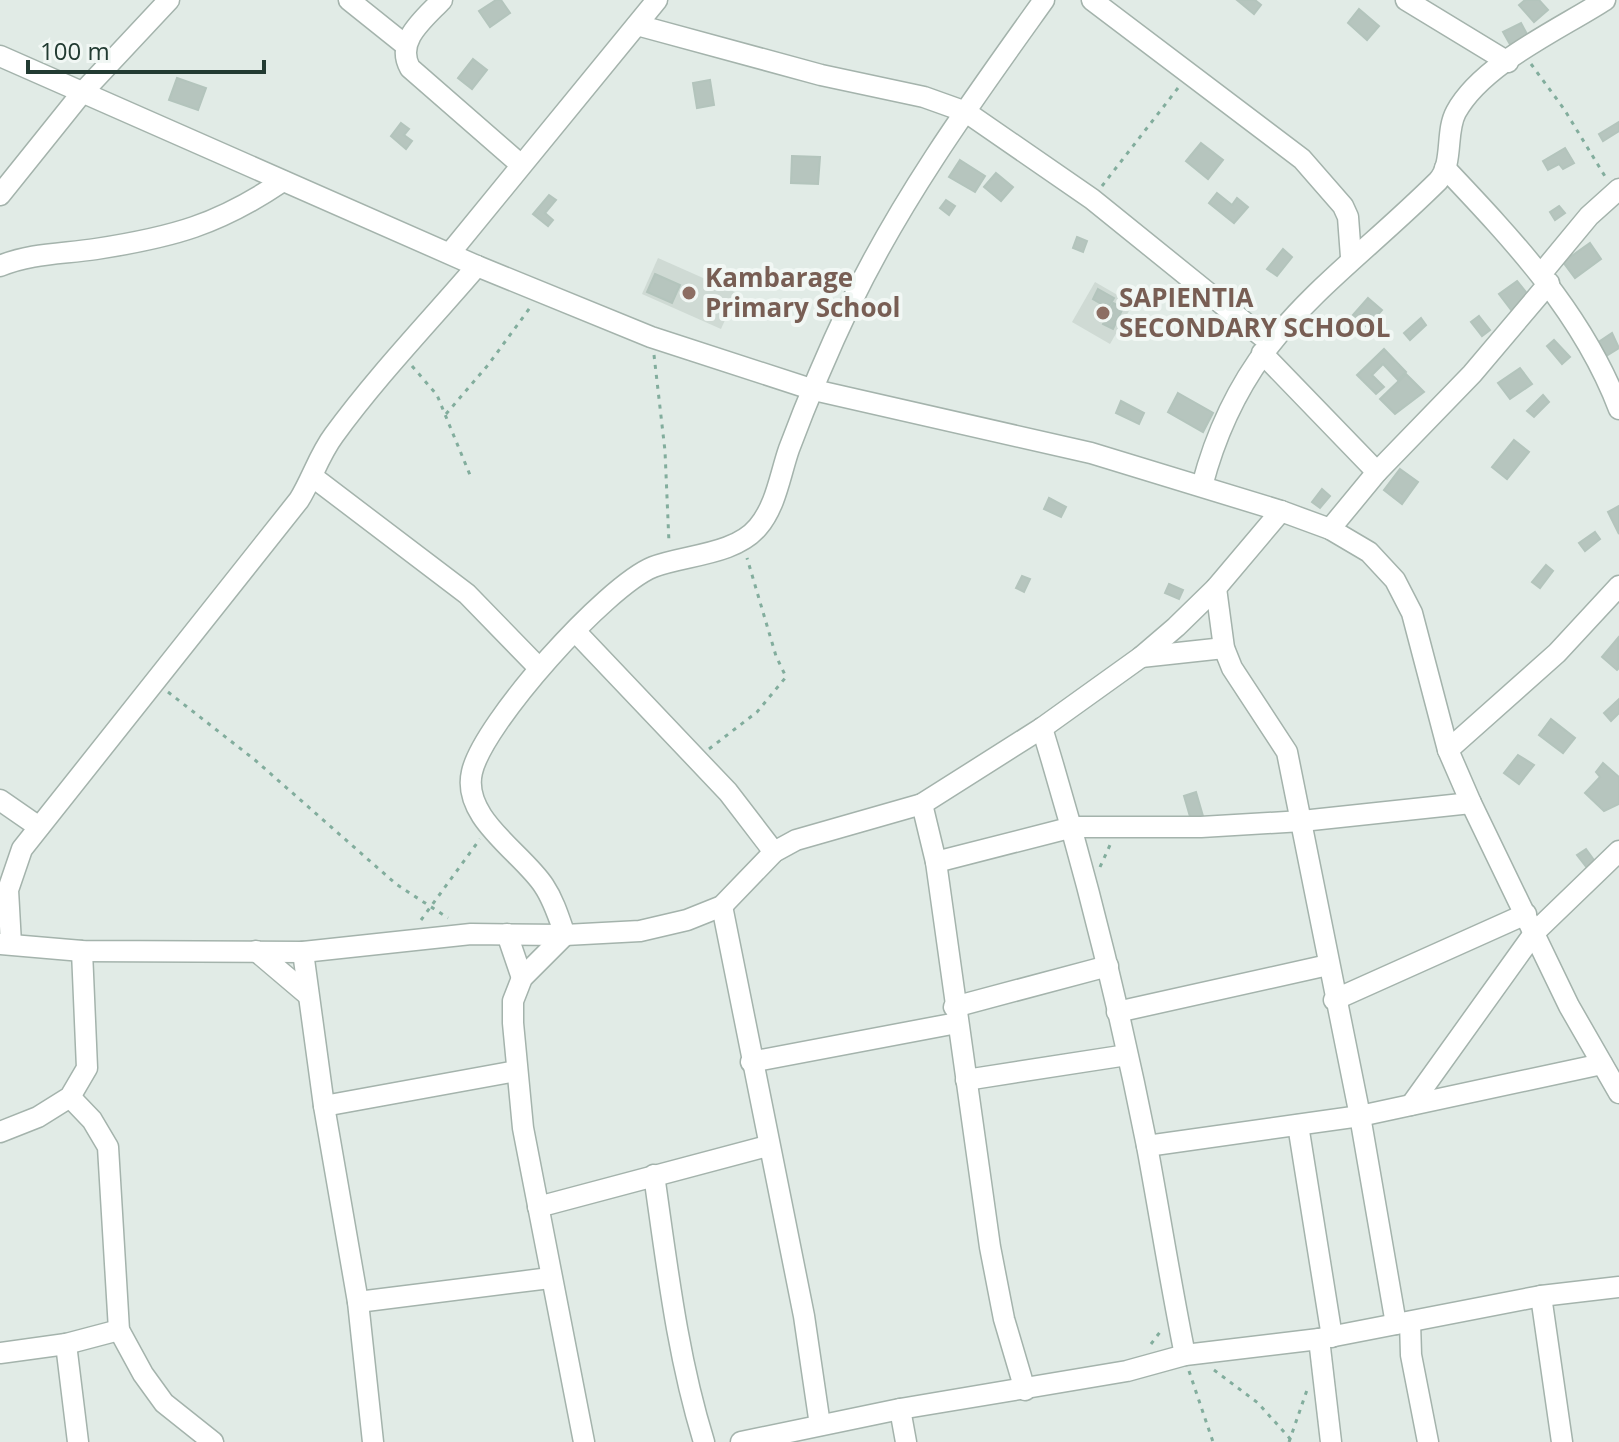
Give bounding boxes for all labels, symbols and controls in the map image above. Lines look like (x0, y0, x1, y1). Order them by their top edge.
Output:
scale bar (28, 24, 264, 74)
text: 100 m (40, 34, 110, 67)
place label: Kambarage Primary School (705, 259, 901, 325)
place label: SAPIENTIA SECONDARY SCHOOL (1119, 279, 1390, 345)
marker: Kambarage Primary School (680, 284, 698, 302)
marker: SAPIENTIA SECONDARY SCHOOL (1094, 304, 1112, 322)

